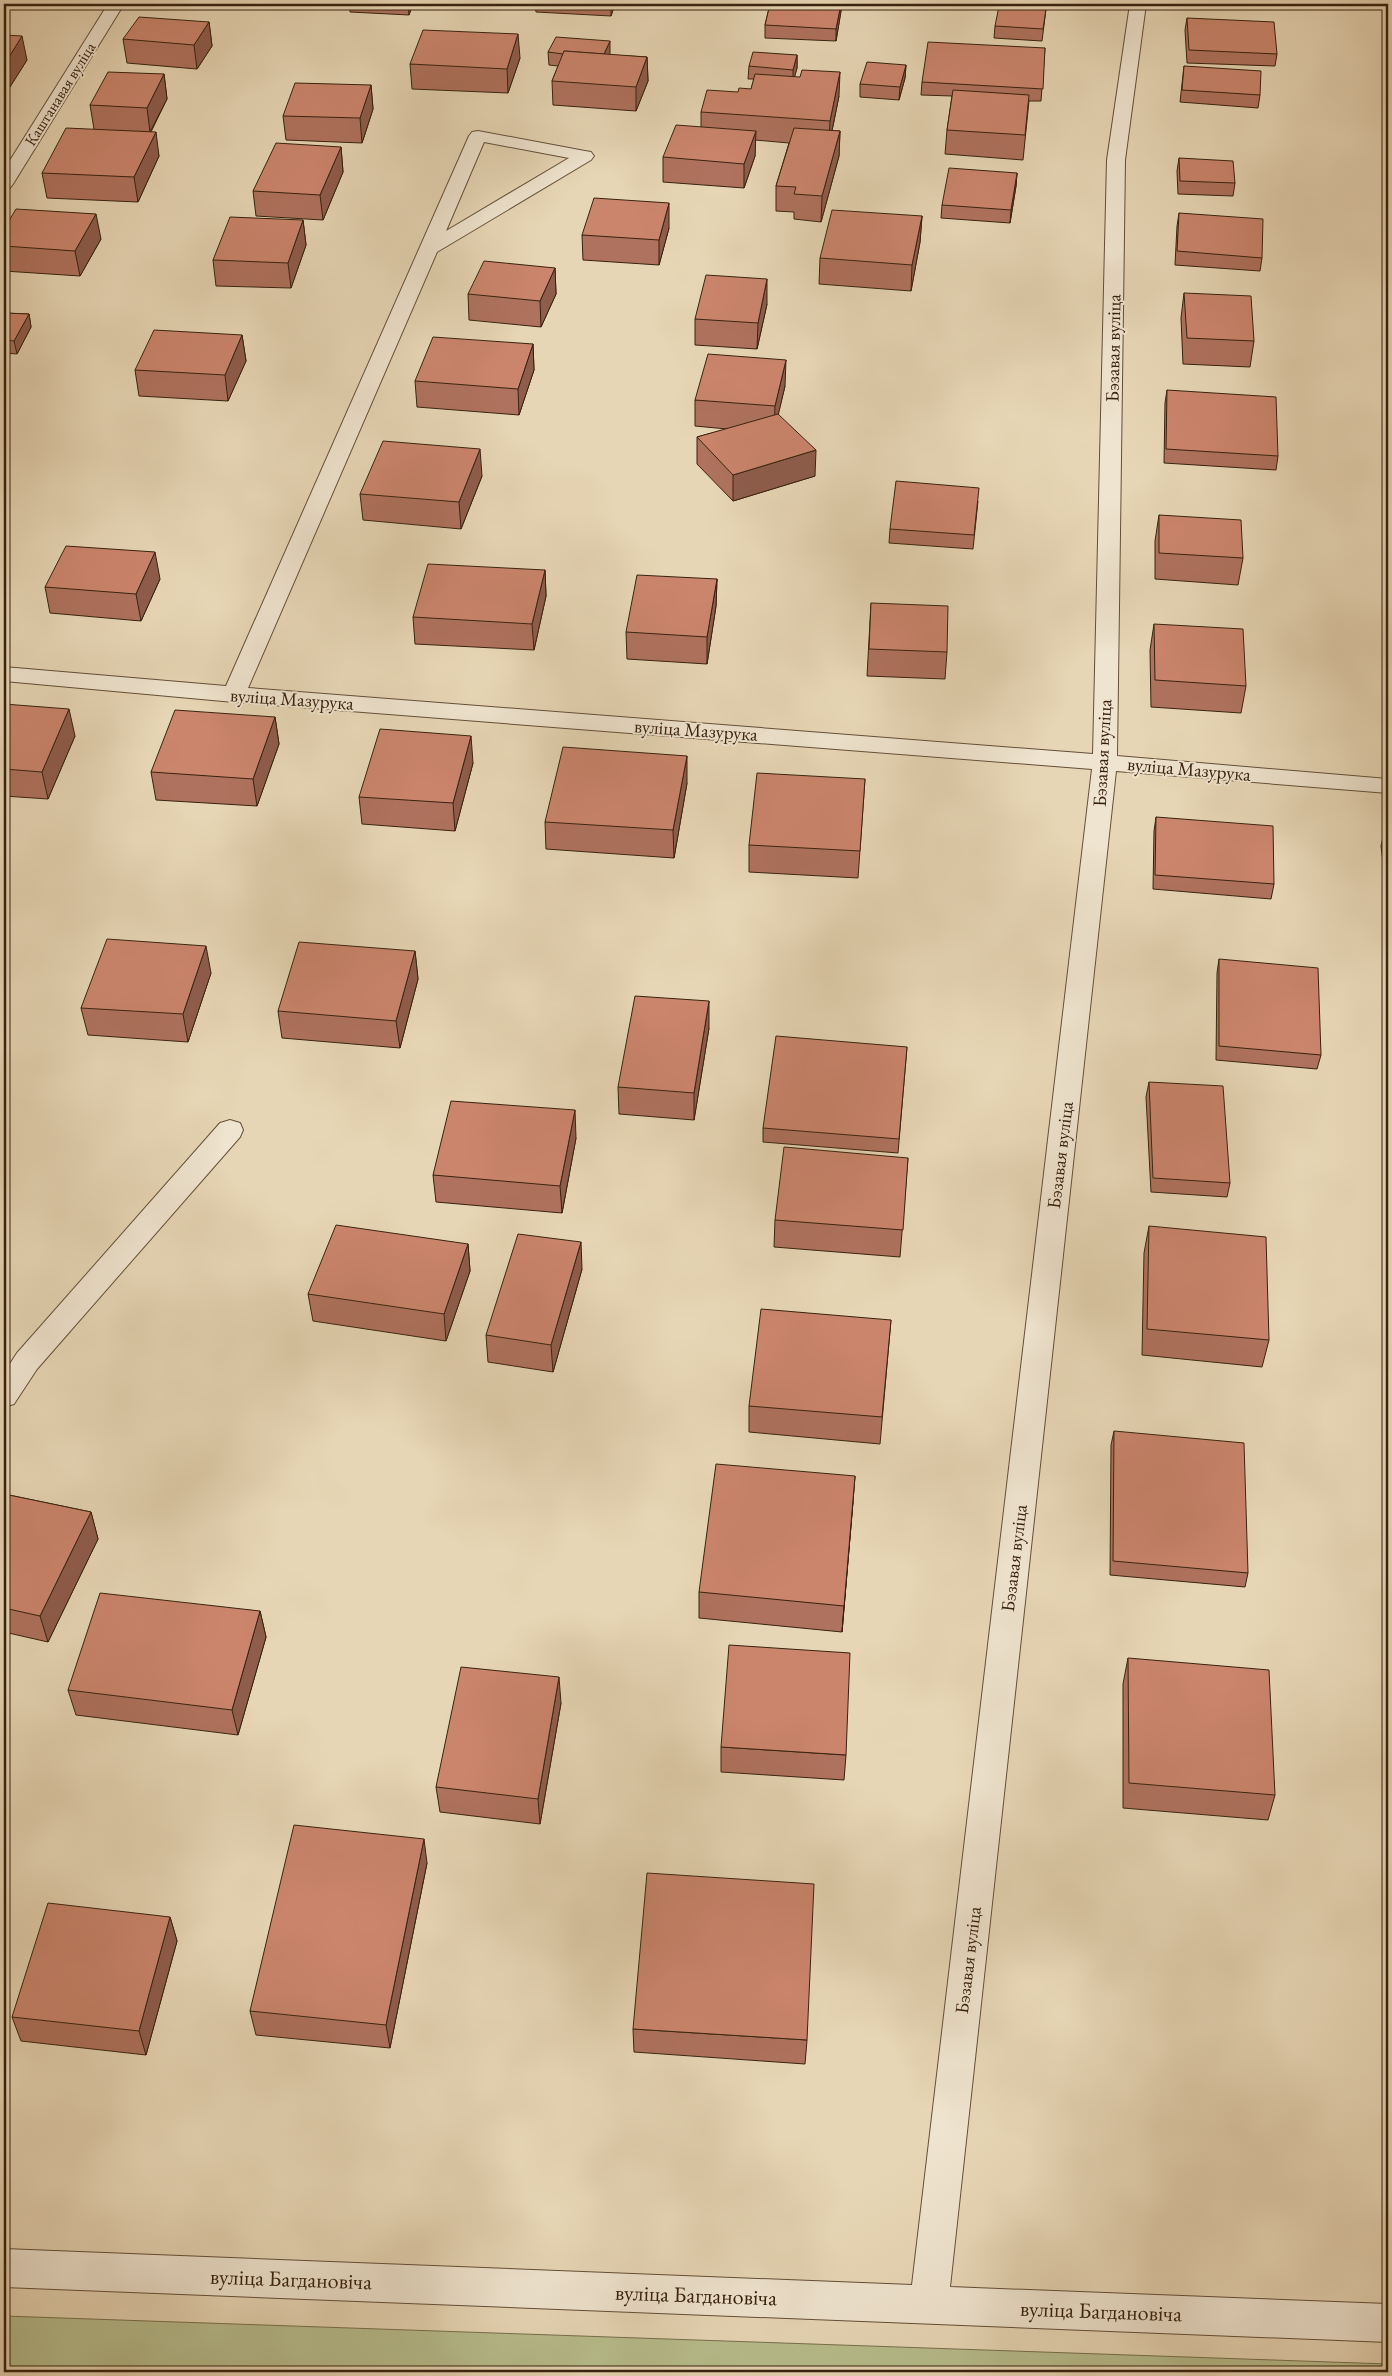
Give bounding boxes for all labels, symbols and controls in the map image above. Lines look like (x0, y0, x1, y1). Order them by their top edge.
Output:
street label: Каштанавая вуліца (20, 38, 101, 150)
street label: Бэзавая вуліца (1100, 293, 1126, 402)
street label: вуліца Мазурука (229, 682, 355, 716)
street label: Бэзавая вуліца (1087, 698, 1117, 808)
street label: вуліца Мазурука (633, 713, 759, 747)
street label: вуліца Мазурука (1126, 751, 1252, 787)
street label: Бэзавая вуліца (1041, 1099, 1079, 1210)
street label: Бэзавая вуліца (995, 1502, 1033, 1613)
street label: Бэзавая вуліца (949, 1904, 987, 2015)
street label: вуліца Багдановіча (210, 2262, 373, 2296)
street label: вуліца Багдановіча (615, 2278, 778, 2312)
street label: вуліца Багдановіча (1020, 2294, 1183, 2328)

